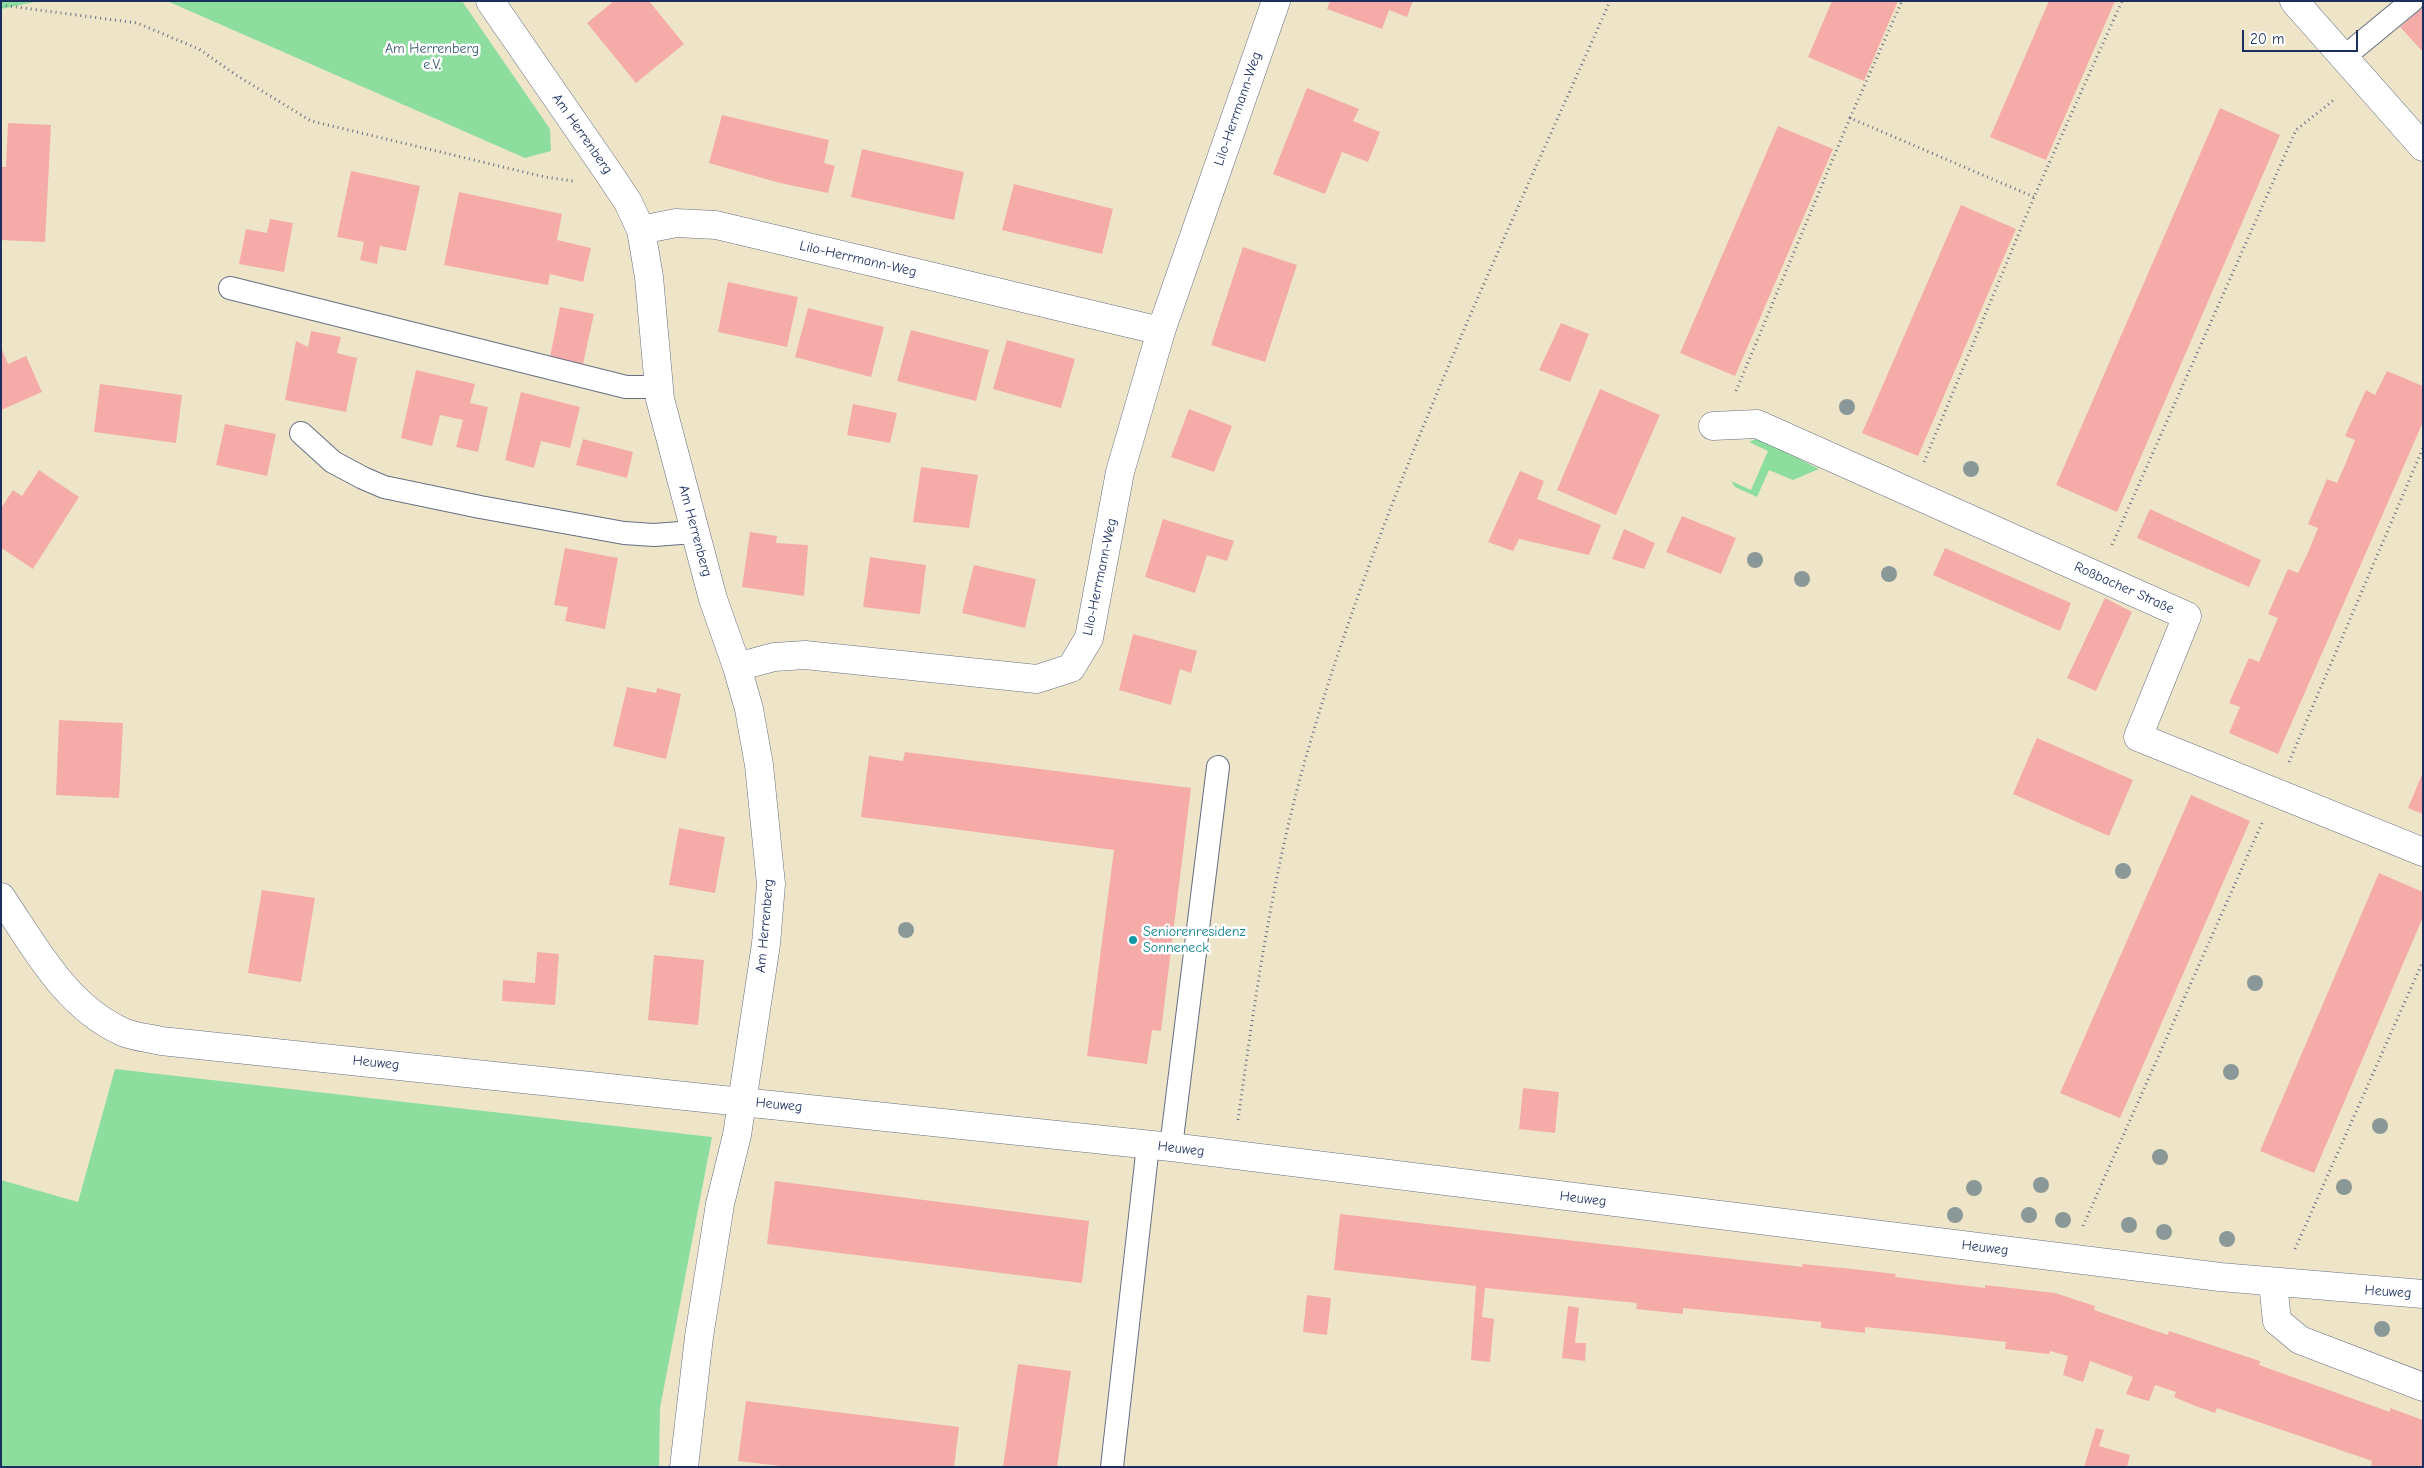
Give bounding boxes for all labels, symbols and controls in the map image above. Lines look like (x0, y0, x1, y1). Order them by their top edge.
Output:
scale bar (2244, 20, 2360, 52)
text: 20 m (2250, 30, 2284, 48)
park label: Am Herrenberg e.V. (385, 41, 479, 74)
street label: Lilo-Herrmann-Weg (1211, 50, 1265, 168)
street label: Am Herrenberg (548, 91, 616, 177)
street label: Lilo-Herrmann-Weg (798, 237, 918, 281)
street label: Am Herrenberg (675, 483, 715, 579)
street label: Lilo-Herrmann-Weg (1079, 517, 1121, 637)
street label: Roßbacher Straße (2071, 558, 2177, 618)
street label: Am Herrenberg (753, 878, 777, 974)
place label: Seniorenresidenz Sonneneck (1143, 924, 1246, 956)
marker: Seniorenresidenz Sonneneck (1127, 934, 1139, 946)
street label: Heuweg (352, 1052, 400, 1074)
street label: Heuweg (755, 1094, 803, 1116)
street label: Heuweg (1157, 1138, 1205, 1160)
street label: Heuweg (1559, 1188, 1607, 1210)
street label: Heuweg (1961, 1237, 2009, 1259)
street label: Heuweg (2364, 1282, 2412, 1302)

